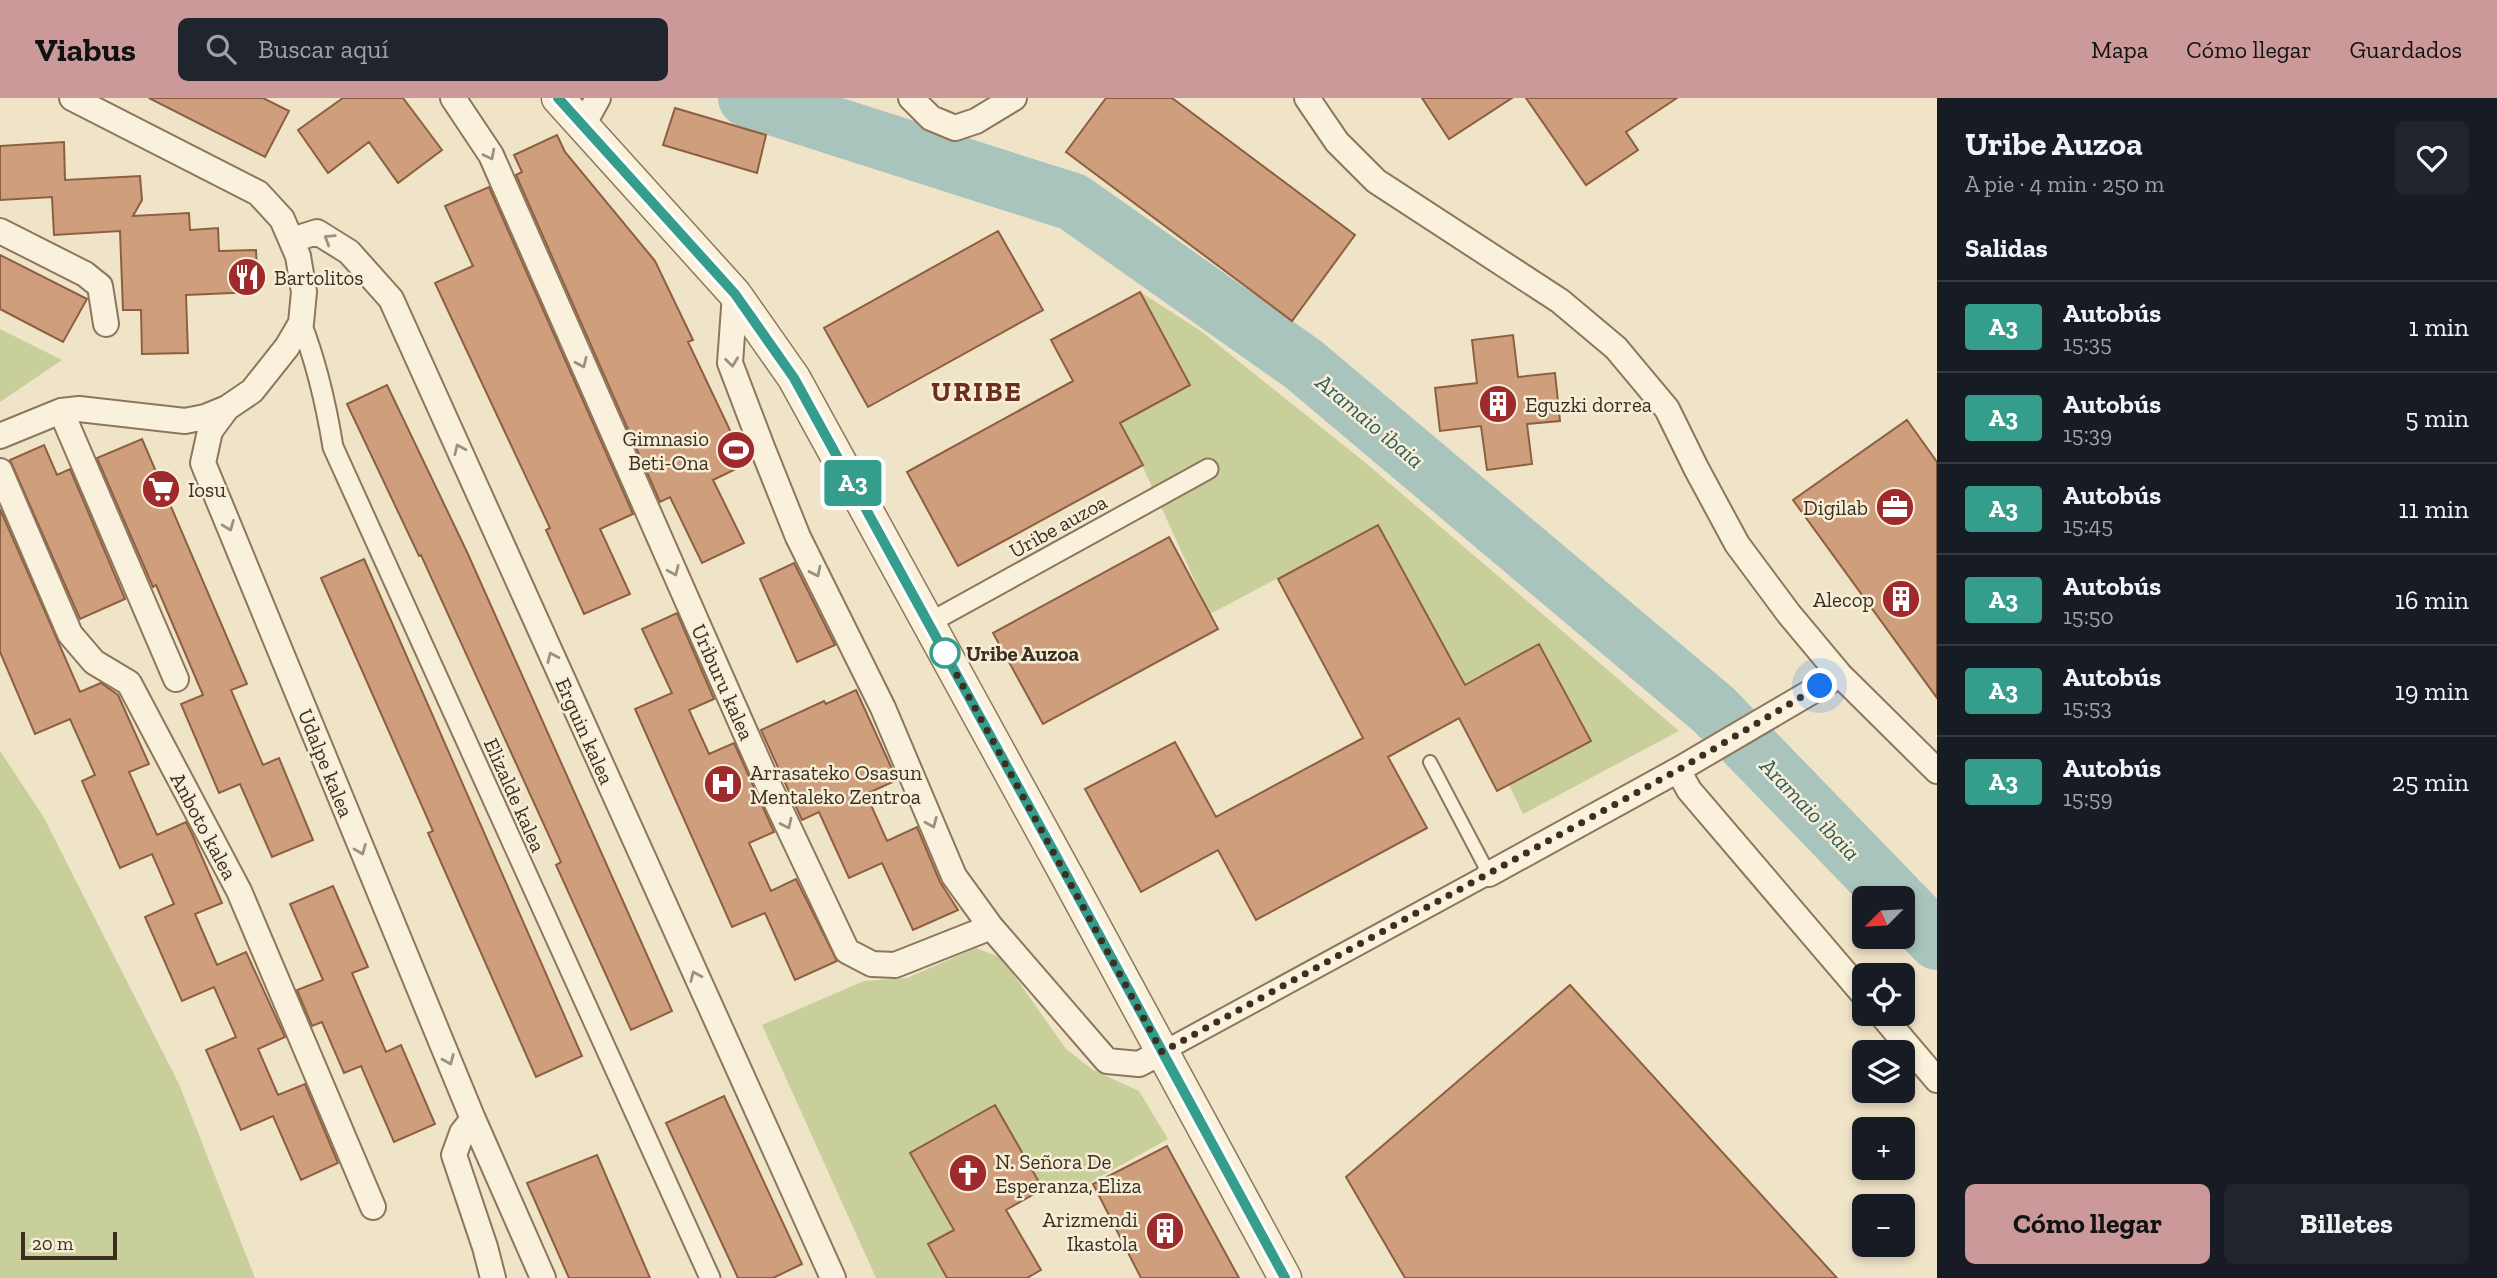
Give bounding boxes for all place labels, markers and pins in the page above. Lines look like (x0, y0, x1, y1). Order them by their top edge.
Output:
restaurant icon: Bartolitos (226, 256, 268, 298)
place label: Bartolitos (274, 265, 363, 290)
building icon: Eguzki dorrea (1477, 383, 1519, 425)
place label: Eguzki dorrea (1525, 392, 1652, 417)
place label: Gimnasio Beti-Ona (622, 426, 709, 475)
sports icon: Gimnasio Beti-Ona (715, 429, 757, 471)
supermarket icon: Iosu (140, 468, 182, 510)
place label: Iosu (188, 477, 226, 502)
office icon: Digilab (1874, 486, 1916, 528)
place label: Digilab (1803, 495, 1868, 520)
building icon: Alecop (1880, 578, 1922, 620)
place label: Alecop (1813, 587, 1874, 612)
marker: Uribe Auzoa (930, 638, 960, 668)
place label: Uribe Auzoa (966, 641, 1079, 666)
place label: Arrasateko Osasun Mentaleko Zentroa (750, 760, 922, 809)
hospital icon: Arrasateko Osasun Mentaleko Zentroa (702, 763, 744, 805)
place label: N. Señora De Esperanza, Eliza (995, 1149, 1142, 1198)
church icon: N. Señora De Esperanza, Eliza (947, 1152, 989, 1194)
place label: Arizmendi Ikastola (1043, 1207, 1138, 1256)
building icon: Arizmendi Ikastola (1144, 1210, 1186, 1252)

